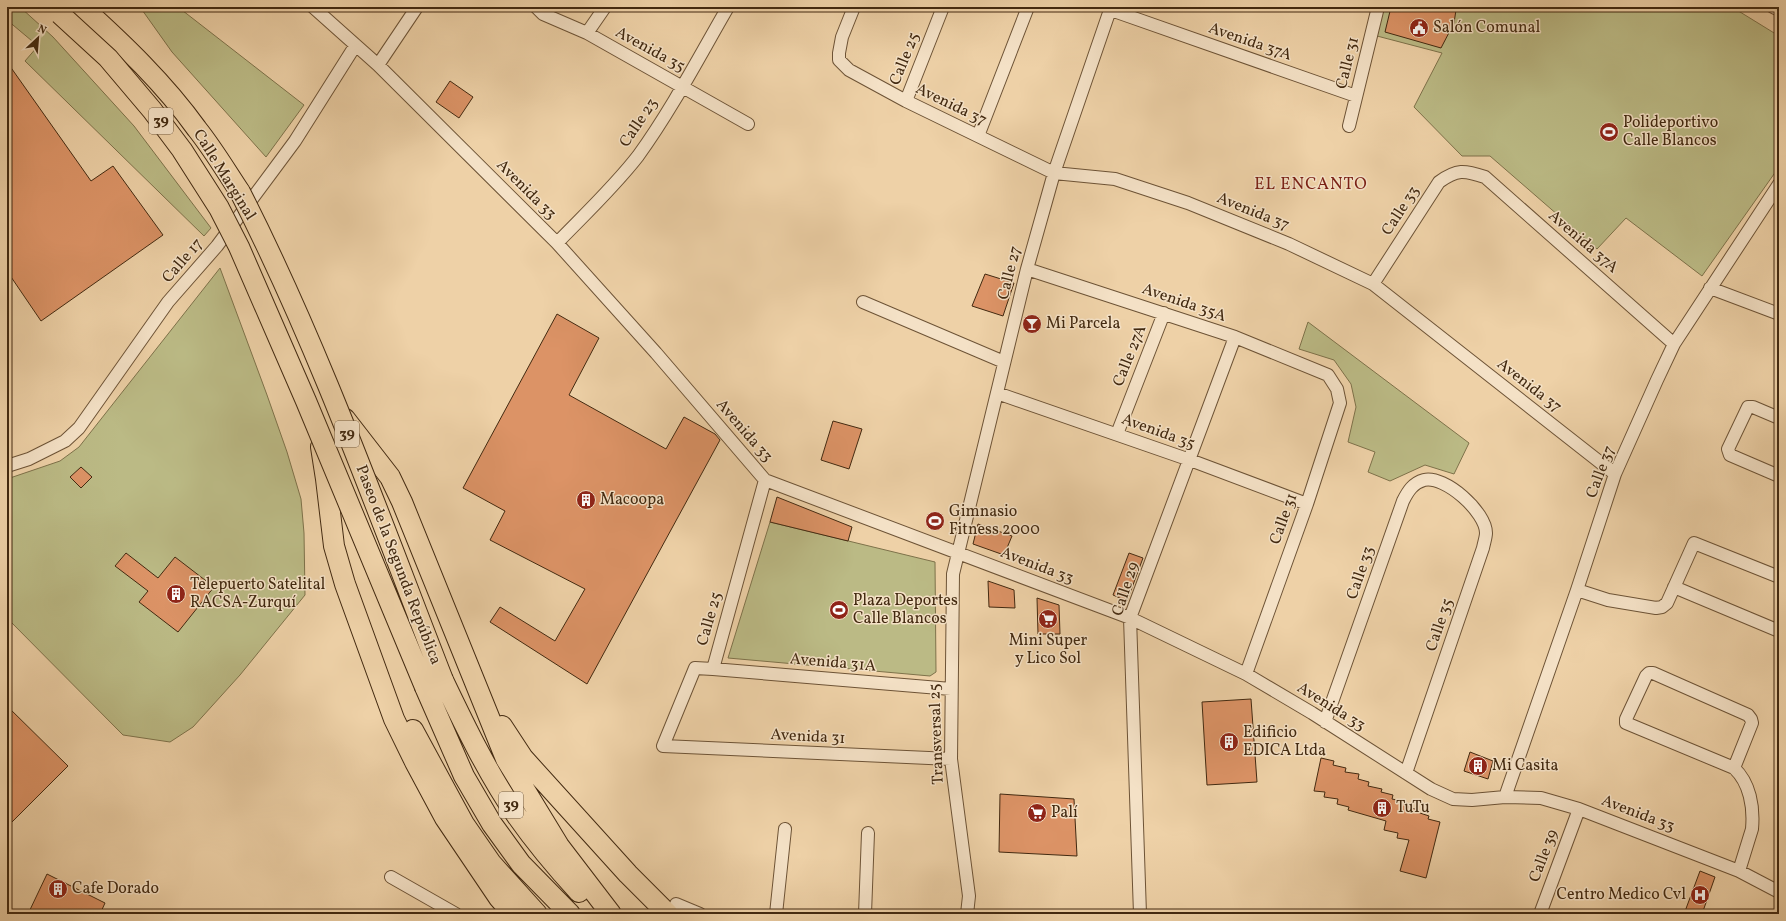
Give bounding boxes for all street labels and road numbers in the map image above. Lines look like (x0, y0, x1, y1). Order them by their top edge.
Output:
street label: Avenida 37A (1206, 18, 1294, 66)
street label: Avenida 35 (611, 22, 689, 78)
street label: Calle 25 (884, 29, 926, 89)
street label: Calle 31 (1331, 35, 1365, 91)
street label: Avenida 37 (912, 78, 991, 132)
street label: Calle 23 (614, 94, 664, 152)
road number: 39 (149, 108, 173, 134)
street label: Calle Marginal (187, 125, 261, 225)
street label: Avenida 33 (491, 155, 561, 225)
street label: Calle 33 (1377, 182, 1425, 240)
street label: Avenida 37 (1213, 187, 1293, 237)
street label: Avenida 37A (1543, 205, 1623, 279)
street label: Calle 17 (157, 234, 209, 288)
street label: Calle 27 (993, 244, 1027, 302)
street label: Avenida 35A (1139, 278, 1229, 328)
street label: Calle 27A (1108, 322, 1152, 390)
street label: Avenida 37 (1492, 354, 1566, 418)
street label: Avenida 33 (710, 395, 778, 467)
street label: Avenida 35 (1118, 409, 1198, 455)
road number: 39 (335, 421, 359, 447)
street label: Calle 37 (1581, 442, 1621, 501)
street label: Paseo de la Segunda República (350, 462, 446, 668)
street label: Calle 31 (1265, 490, 1303, 548)
street label: Avenida 33 (997, 542, 1077, 590)
street label: Calle 33 (1342, 543, 1380, 603)
street label: Calle 29 (1107, 559, 1145, 619)
street label: Calle 25 (692, 590, 728, 648)
street label: Calle 35 (1421, 596, 1459, 654)
street label: Avenida 31A (789, 648, 877, 678)
street label: Avenida 33 (1293, 677, 1369, 737)
street label: Transversal 25 (924, 683, 950, 785)
street label: Avenida 31 (770, 724, 846, 750)
street label: Avenida 33 (1598, 790, 1678, 838)
road number: 39 (499, 792, 523, 818)
street label: Calle 39 (1524, 826, 1564, 886)

